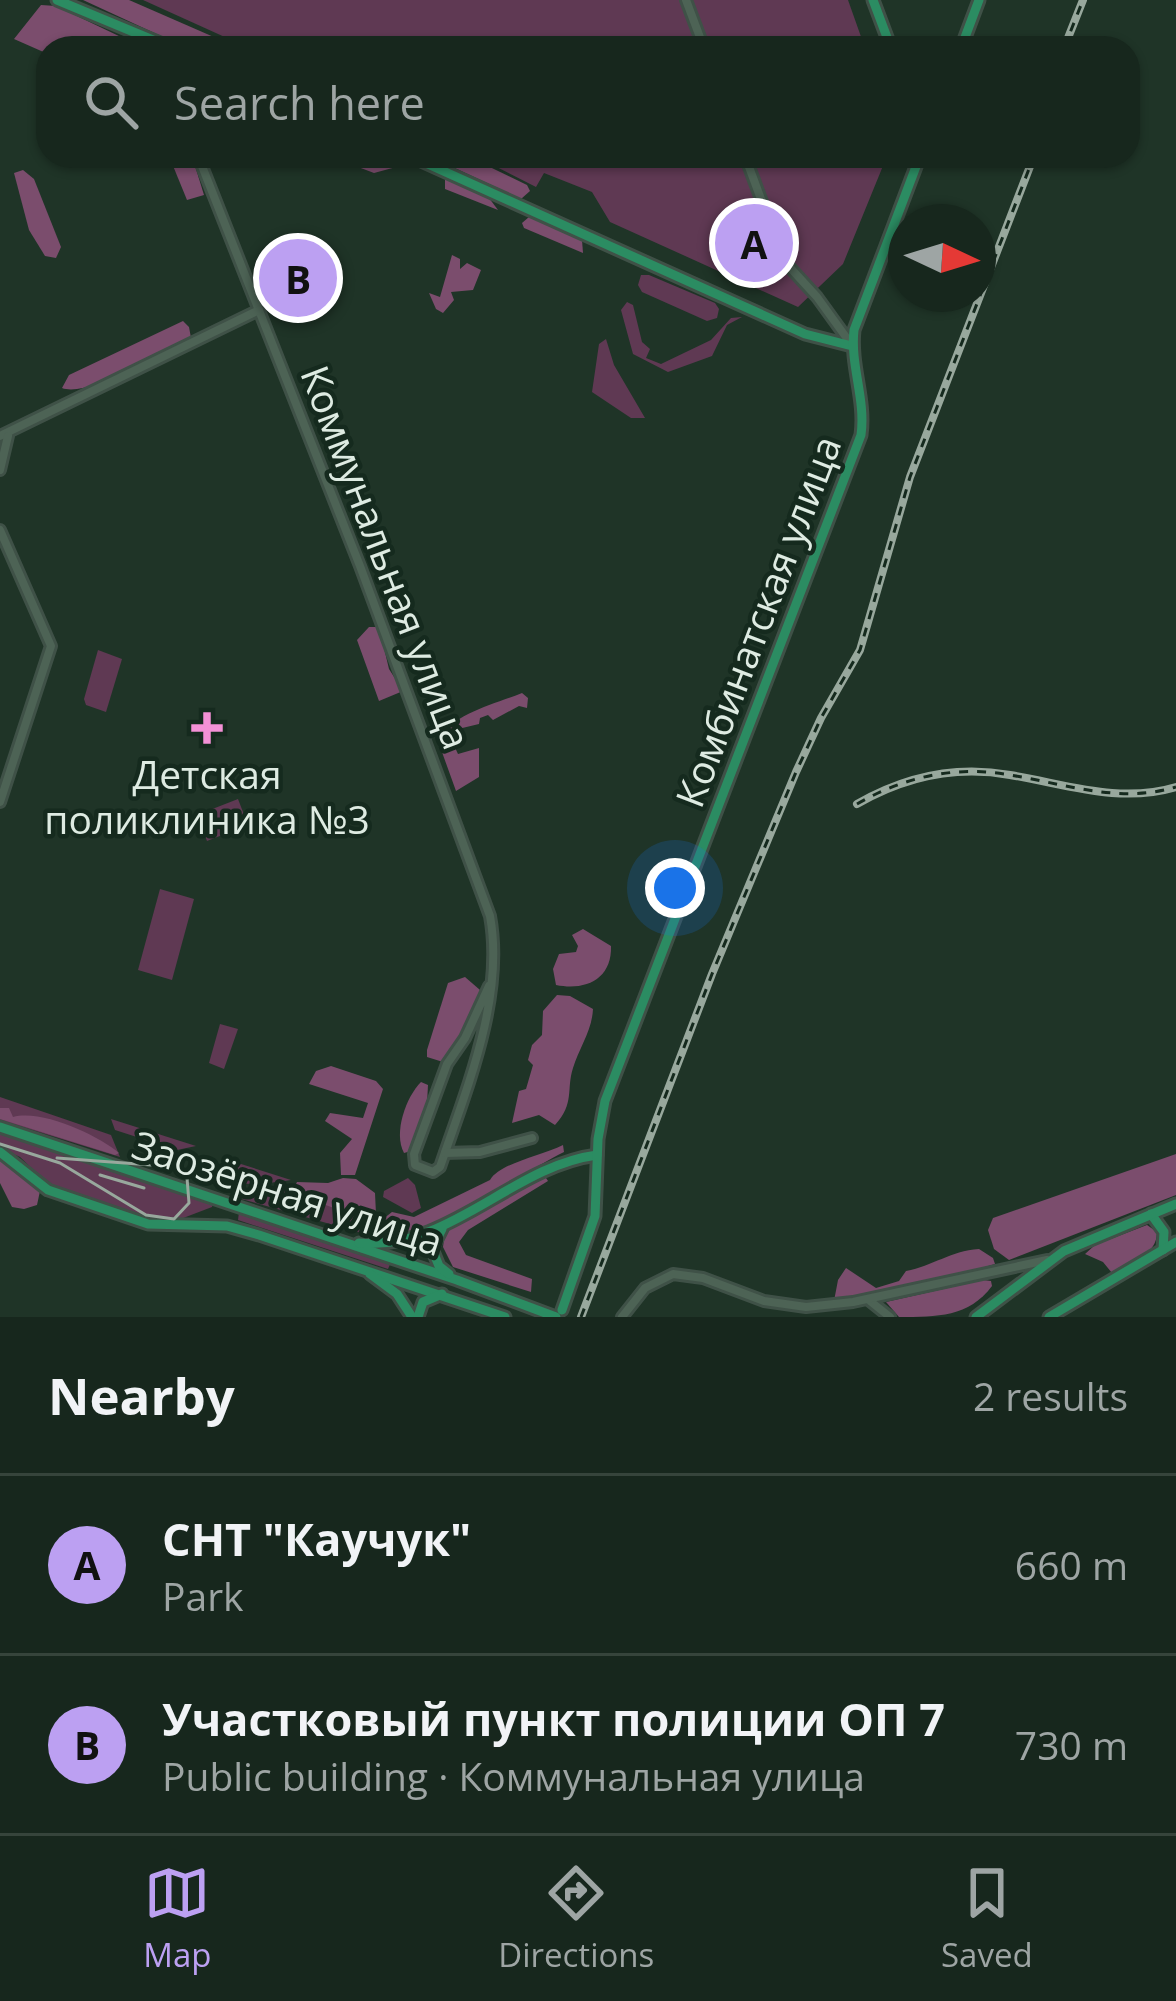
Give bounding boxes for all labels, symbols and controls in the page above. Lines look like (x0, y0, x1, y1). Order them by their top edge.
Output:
search box (36, 36, 1140, 168)
icon: search (78, 69, 144, 135)
text: Search here (174, 72, 425, 133)
pin: A (715, 198, 793, 288)
north arrow (888, 204, 996, 312)
pin: B (259, 233, 337, 323)
street label: Коммунальная улица (289, 358, 485, 756)
street label: Комбинатская улица (662, 428, 852, 814)
marker: Детская поликлиника №3 (191, 712, 223, 744)
place label: Детская поликлиника №3 (44, 747, 370, 845)
your location (645, 858, 705, 918)
street label: Заозёрная улица (126, 1117, 450, 1267)
text: Nearby (48, 1360, 235, 1430)
text: 2 results (973, 1369, 1128, 1422)
text: СНТ "Каучук" (162, 1508, 471, 1569)
text: A (74, 1538, 100, 1591)
text: 660 m (1015, 1538, 1128, 1591)
text: Park (162, 1569, 244, 1622)
text: Участковый пункт полиции ОП 7 (162, 1688, 945, 1749)
text: B (74, 1718, 100, 1771)
text: 730 m (1015, 1718, 1128, 1771)
text: Public building · Коммунальная улица (162, 1749, 865, 1802)
tab: Map (143, 1860, 212, 1977)
tab: Directions (498, 1860, 654, 1977)
tab: Saved (941, 1860, 1033, 1977)

